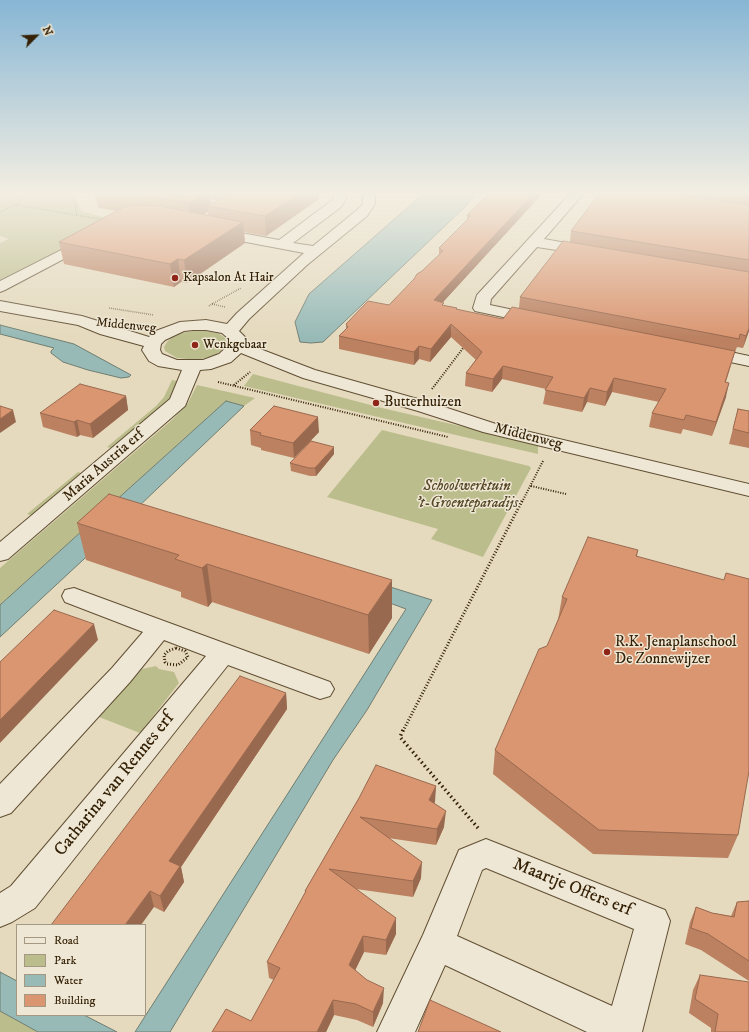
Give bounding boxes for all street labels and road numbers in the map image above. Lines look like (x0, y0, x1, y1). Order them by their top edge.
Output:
street label: Middenweg (95, 315, 157, 337)
street label: Middenweg (492, 420, 564, 454)
street label: Maria Austria erf (60, 426, 148, 506)
street label: Catharina van Rennes erf (50, 709, 180, 861)
street label: Maartje Offers erf (509, 854, 635, 922)

